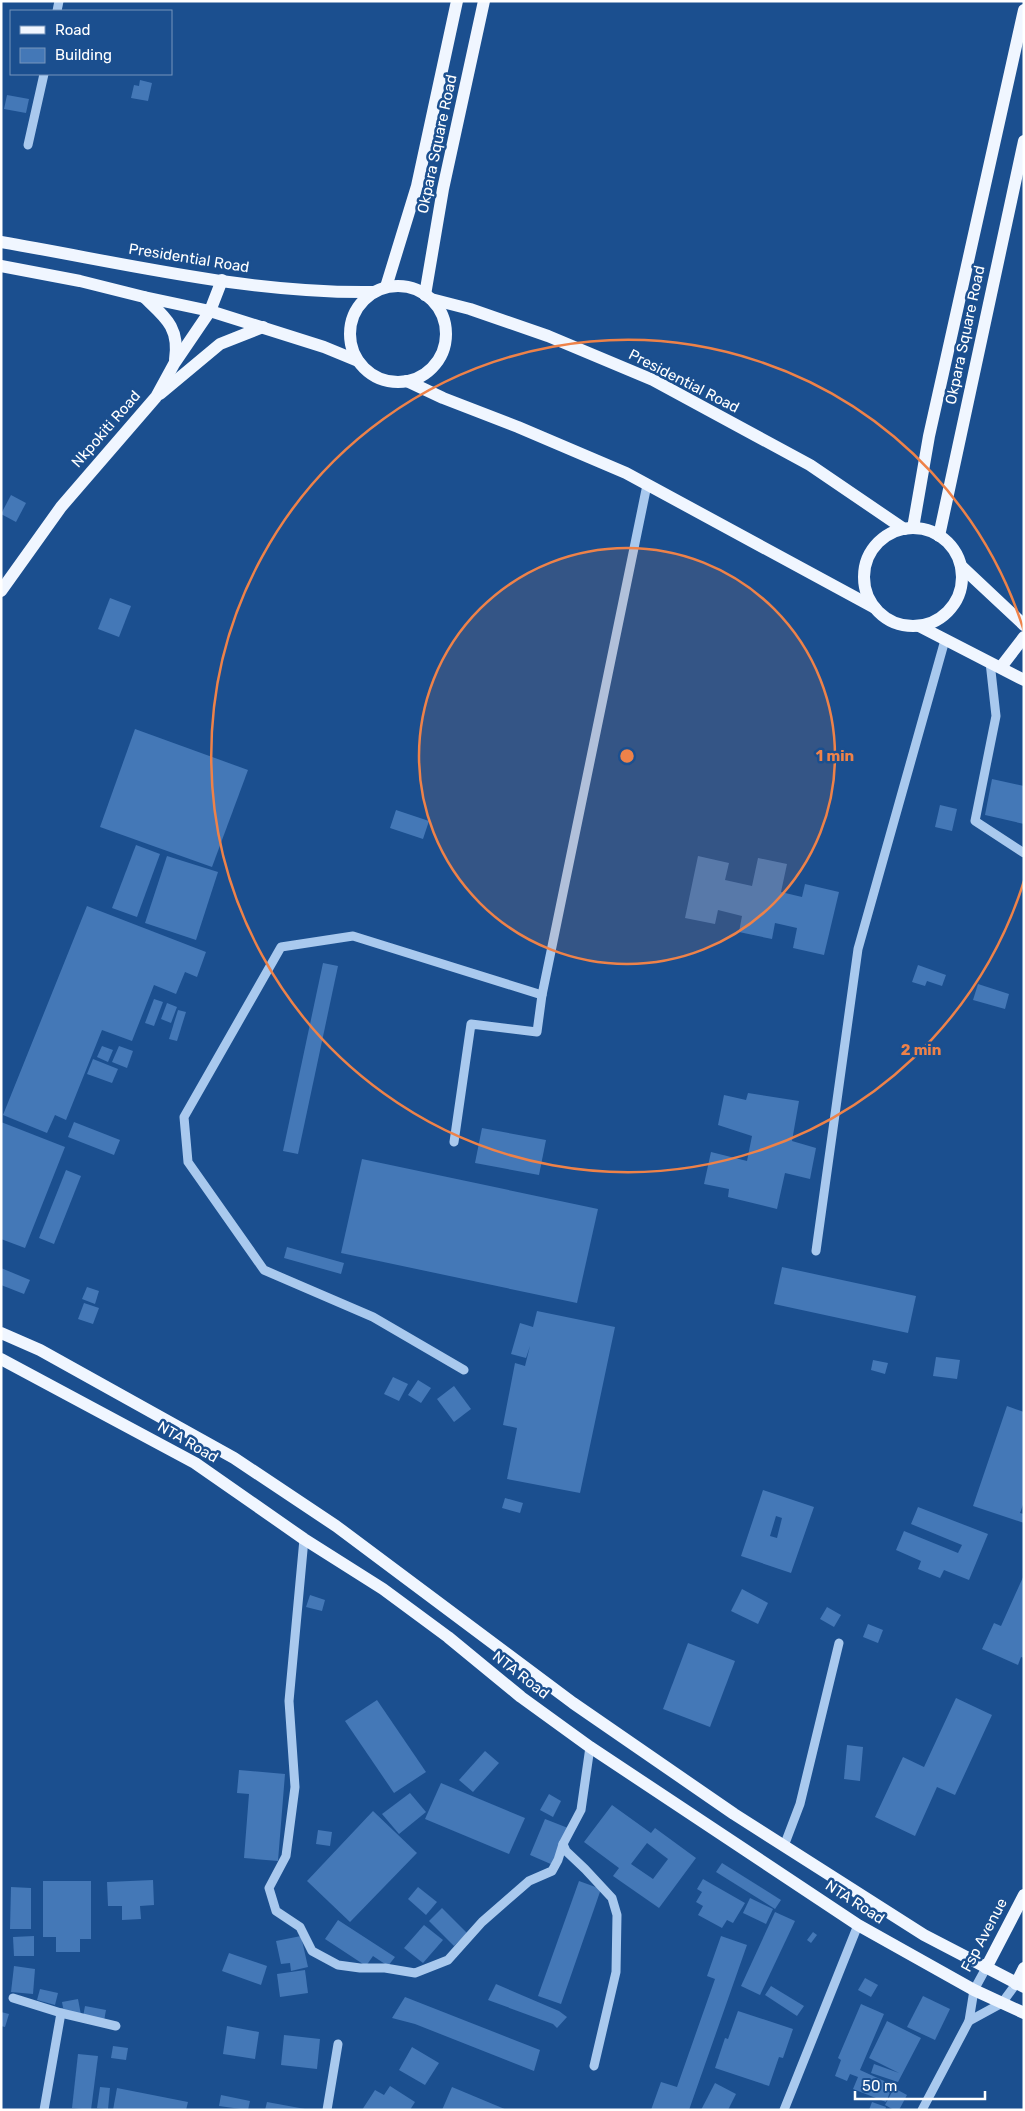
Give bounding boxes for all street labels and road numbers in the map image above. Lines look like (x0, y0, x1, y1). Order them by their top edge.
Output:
street label: Okpara Square Road (413, 73, 461, 215)
street label: Presidential Road (127, 240, 251, 276)
street label: Okpara Square Road (941, 264, 989, 406)
street label: Presidential Road (626, 345, 742, 417)
street label: Nkpokiti Road (68, 387, 144, 471)
street label: NTA Road (155, 1417, 221, 1467)
street label: NTA Road (489, 1647, 553, 1703)
street label: NTA Road (822, 1876, 888, 1928)
street label: Fsp Avenue (957, 1895, 1011, 1975)

